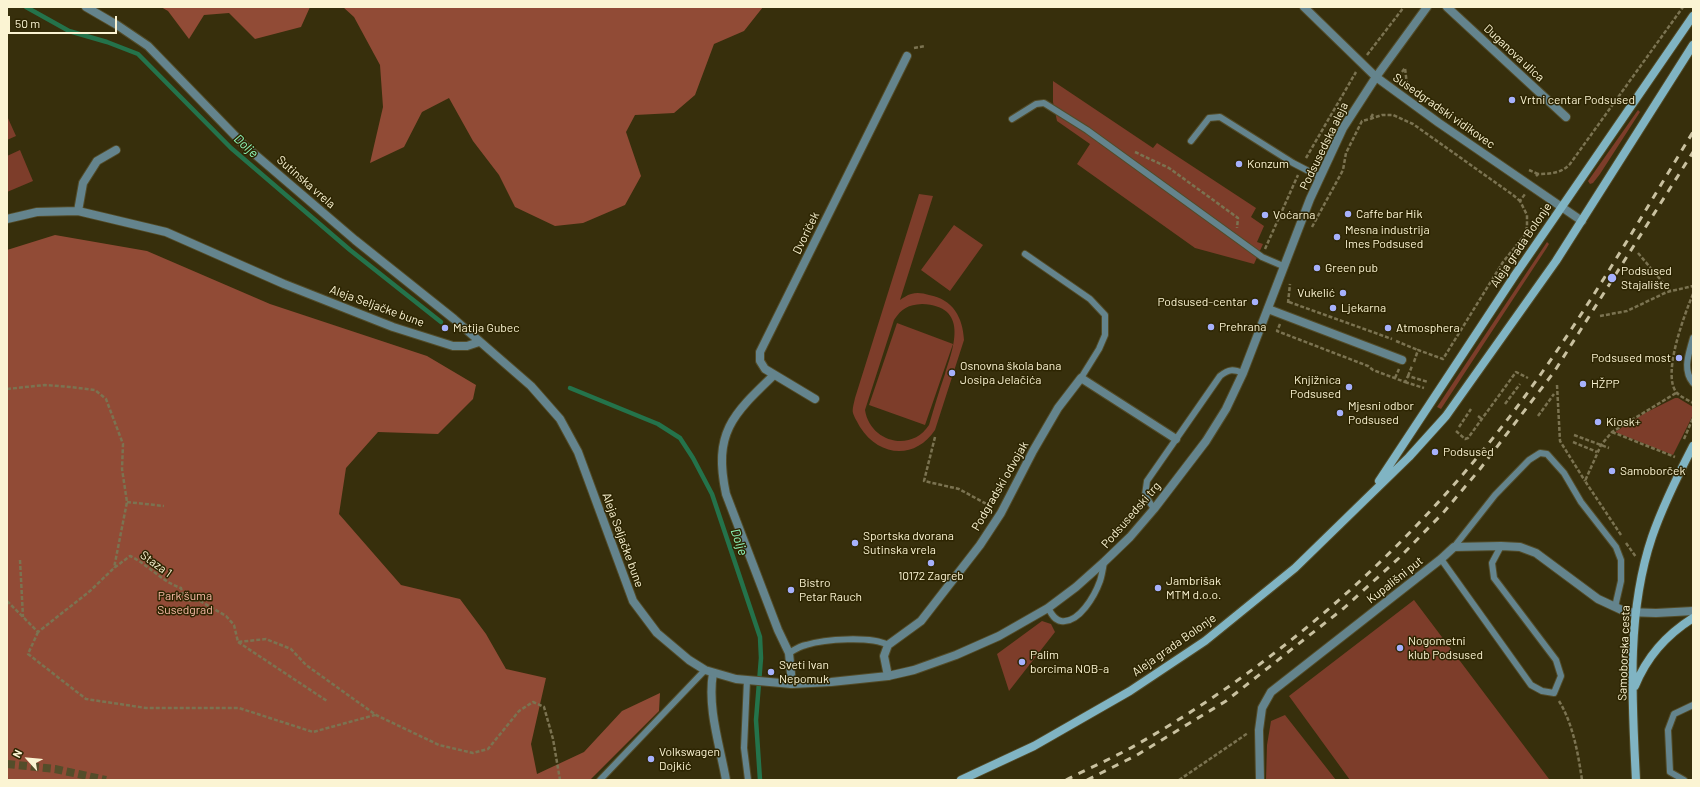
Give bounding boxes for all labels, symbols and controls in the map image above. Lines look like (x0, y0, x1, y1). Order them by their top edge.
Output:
scale bar (10, 8, 119, 34)
text: 50 m (15, 16, 40, 30)
street label: Duganova ulica (1481, 21, 1547, 85)
street label: Susedgradski vidikovec (1390, 70, 1498, 152)
place label: Vrtni centar Podsused (1520, 93, 1635, 107)
marker: Vrtni centar Podsused (1507, 95, 1517, 105)
street label: Podsusedska aleja (1297, 100, 1351, 192)
water label: Dolje (231, 131, 261, 161)
street label: Sutinska vrela (274, 153, 338, 211)
place label: Konzum (1247, 157, 1289, 171)
marker: Konzum (1234, 159, 1244, 169)
street label: Aleja grada Bolonje (1487, 200, 1555, 290)
place label: Caffe bar Hik (1356, 207, 1422, 221)
place label: Voćarna (1273, 208, 1315, 222)
street label: Dvoriček (790, 209, 822, 257)
marker: Caffe bar Hik (1343, 209, 1353, 219)
marker: Voćarna (1260, 210, 1270, 220)
place label: Mesna industrija Imes Podsused (1345, 223, 1430, 251)
marker: Mesna industrija Imes Podsused (1332, 232, 1342, 242)
place label: Green pub (1325, 261, 1378, 275)
marker: Green pub (1312, 263, 1322, 273)
place label: Podsused Stajalište (1621, 264, 1672, 292)
marker: Podsused Stajalište (1606, 272, 1618, 284)
street label: Aleja Seljačke bune (328, 282, 426, 330)
place label: Vukelić (1297, 286, 1335, 300)
marker: Vukelić (1338, 288, 1348, 298)
place label: Podsused-centar (1157, 295, 1247, 309)
marker: Podsused-centar (1250, 297, 1260, 307)
place label: Ljekarna (1341, 301, 1386, 315)
marker: Ljekarna (1328, 303, 1338, 313)
place label: Prehrana (1219, 320, 1266, 334)
place label: Matija Gubec (453, 321, 519, 335)
place label: Atmosphera (1396, 321, 1460, 335)
marker: Prehrana (1206, 322, 1216, 332)
marker: Matija Gubec (440, 323, 450, 333)
marker: Atmosphera (1383, 323, 1393, 333)
place label: Podsused most (1591, 351, 1671, 365)
marker: Podsused most (1674, 353, 1684, 363)
place label: Osnovna škola bana Josipa Jelačića (960, 359, 1061, 387)
marker: Osnovna škola bana Josipa Jelačića (947, 368, 957, 378)
place label: Knjižnica Podsused (1290, 373, 1341, 401)
place label: HŽPP (1591, 377, 1620, 391)
marker: HŽPP (1578, 379, 1588, 389)
marker: Knjižnica Podsused (1344, 382, 1354, 392)
place label: Mjesni odbor Podsused (1348, 399, 1414, 427)
marker: Mjesni odbor Podsused (1335, 408, 1345, 418)
place label: Kiosk+ (1606, 415, 1641, 429)
marker: Kiosk+ (1593, 417, 1603, 427)
street label: Podgradski odvojak (969, 439, 1031, 533)
place label: Podsused (1443, 445, 1494, 459)
marker: Podsused (1430, 447, 1440, 457)
place label: Samoborček (1620, 464, 1685, 478)
marker: Samoborček (1607, 466, 1617, 476)
street label: Podsusedski trg (1098, 479, 1164, 551)
street label: Aleja Seljačke bune (599, 491, 647, 589)
water label: Dolje (727, 527, 751, 557)
place label: Sportska dvorana Sutinska vrela (863, 529, 954, 557)
marker: Sportska dvorana Sutinska vrela (850, 538, 860, 548)
street label: Staza 1 (137, 548, 175, 580)
street label: Kupališni put (1364, 554, 1426, 606)
marker: 10172 Zagreb (926, 558, 936, 568)
place label: 10172 Zagreb (898, 569, 964, 583)
place label: Jambrišak MTM d.o.o. (1166, 574, 1221, 602)
place label: Bistro Petar Rauch (799, 576, 862, 604)
marker: Jambrišak MTM d.o.o. (1153, 583, 1163, 593)
marker: Bistro Petar Rauch (786, 585, 796, 595)
park label: Park šuma Susedgrad (157, 589, 213, 617)
street label: Samoborska cesta (1615, 605, 1633, 701)
street label: Aleja grada Bolonje (1129, 611, 1219, 679)
place label: Nogometni klub Podsused (1408, 634, 1483, 662)
marker: Nogometni klub Podsused (1395, 643, 1405, 653)
place label: Palim borcima NOB-a (1030, 648, 1109, 676)
marker: Palim borcima NOB-a (1017, 657, 1027, 667)
place label: Sveti Ivan Nepomuk (779, 658, 829, 686)
marker: Sveti Ivan Nepomuk (766, 667, 776, 677)
north arrow (8, 739, 48, 779)
place label: Volkswagen Dojkić (659, 745, 720, 773)
text: N (9, 747, 24, 760)
marker: Volkswagen Dojkić (646, 754, 656, 764)

